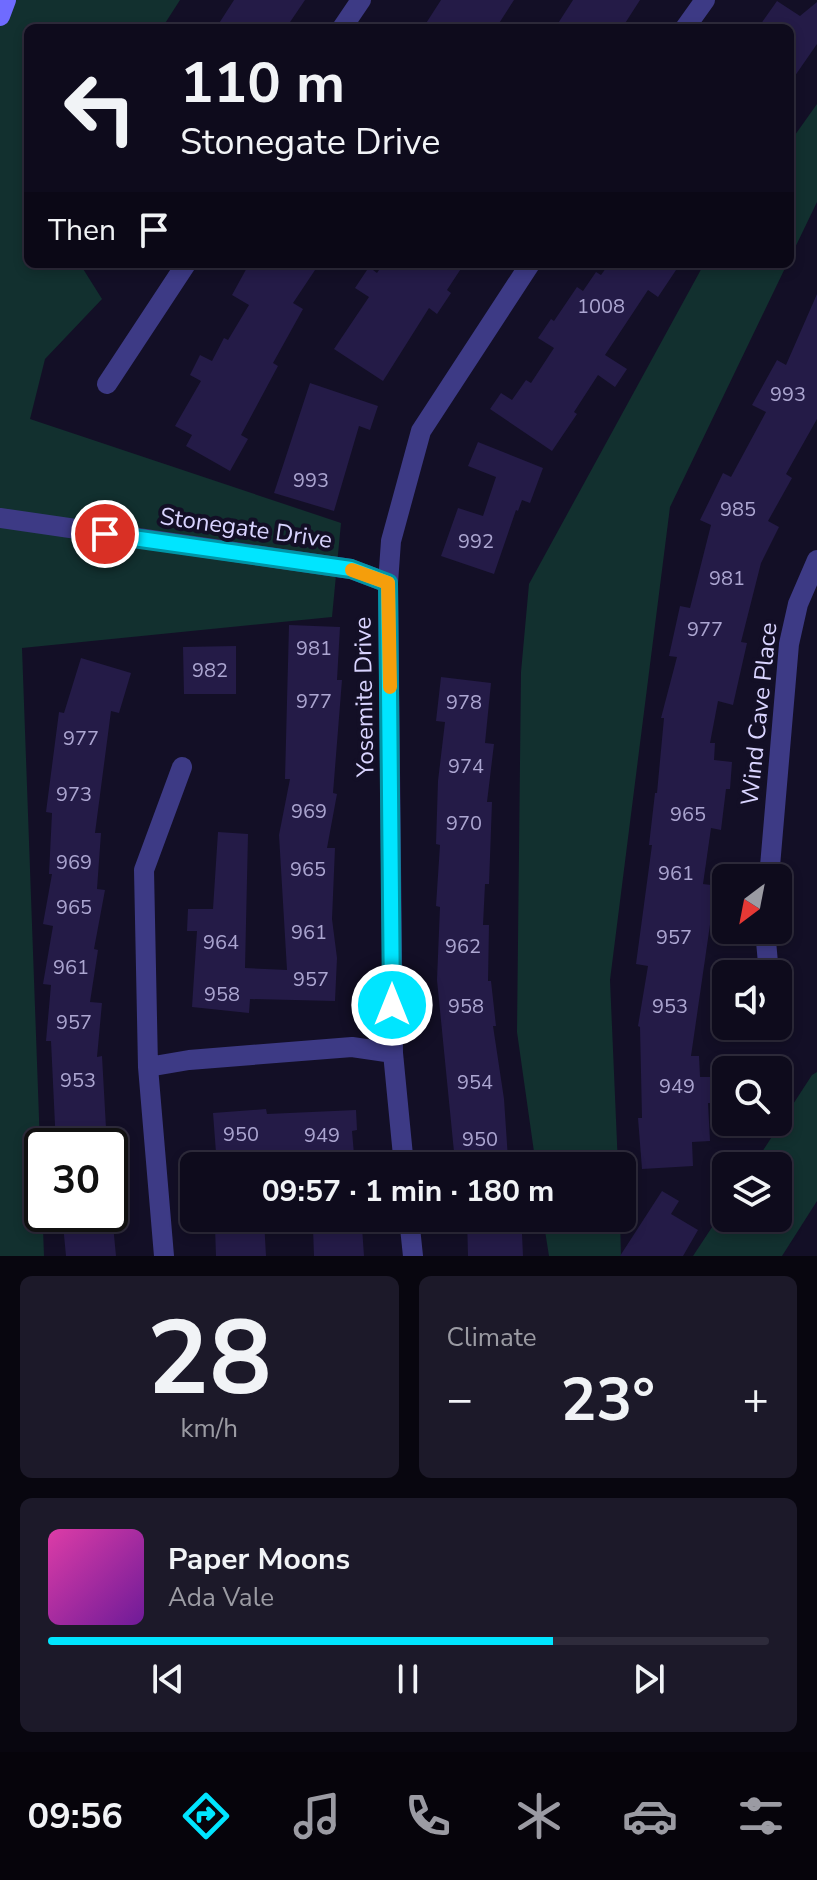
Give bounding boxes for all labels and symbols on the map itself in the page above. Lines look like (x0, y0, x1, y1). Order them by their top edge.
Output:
house number: 1008 (577, 293, 625, 320)
house number: 993 (770, 381, 806, 408)
house number: 993 (293, 467, 329, 494)
house number: 985 (720, 496, 756, 523)
pin (71, 500, 139, 568)
street label: Stonegate Drive (158, 500, 334, 556)
house number: 992 (458, 528, 494, 555)
house number: 981 (709, 565, 745, 592)
house number: 977 (687, 616, 723, 643)
street label: Yosemite Drive (347, 617, 381, 778)
street label: Wind Cave Place (733, 621, 785, 807)
house number: 981 (296, 635, 332, 662)
house number: 982 (192, 657, 228, 684)
house number: 977 (296, 688, 332, 715)
house number: 978 (446, 689, 482, 716)
house number: 977 (63, 725, 99, 752)
house number: 974 (448, 753, 484, 780)
house number: 973 (56, 781, 92, 808)
house number: 969 (291, 798, 327, 825)
house number: 965 (670, 801, 706, 828)
house number: 970 (446, 810, 482, 837)
house number: 969 (56, 849, 92, 876)
house number: 965 (290, 856, 326, 883)
house number: 961 (658, 860, 694, 887)
north arrow (712, 864, 792, 944)
house number: 965 (56, 894, 92, 921)
house number: 961 (291, 919, 327, 946)
house number: 957 (656, 924, 692, 951)
house number: 964 (203, 929, 239, 956)
house number: 962 (445, 933, 481, 960)
house number: 961 (53, 954, 89, 981)
position arrow (350, 963, 434, 1047)
house number: 957 (293, 966, 329, 993)
house number: 958 (204, 981, 240, 1008)
house number: 958 (448, 993, 484, 1020)
house number: 953 (652, 993, 688, 1020)
house number: 957 (56, 1009, 92, 1036)
house number: 953 (60, 1067, 96, 1094)
house number: 954 (457, 1069, 493, 1096)
house number: 949 (659, 1073, 695, 1100)
house number: 950 (223, 1121, 259, 1148)
house number: 949 (304, 1122, 340, 1149)
house number: 950 (462, 1126, 498, 1153)
speed limit sign: 30 (24, 1128, 128, 1232)

